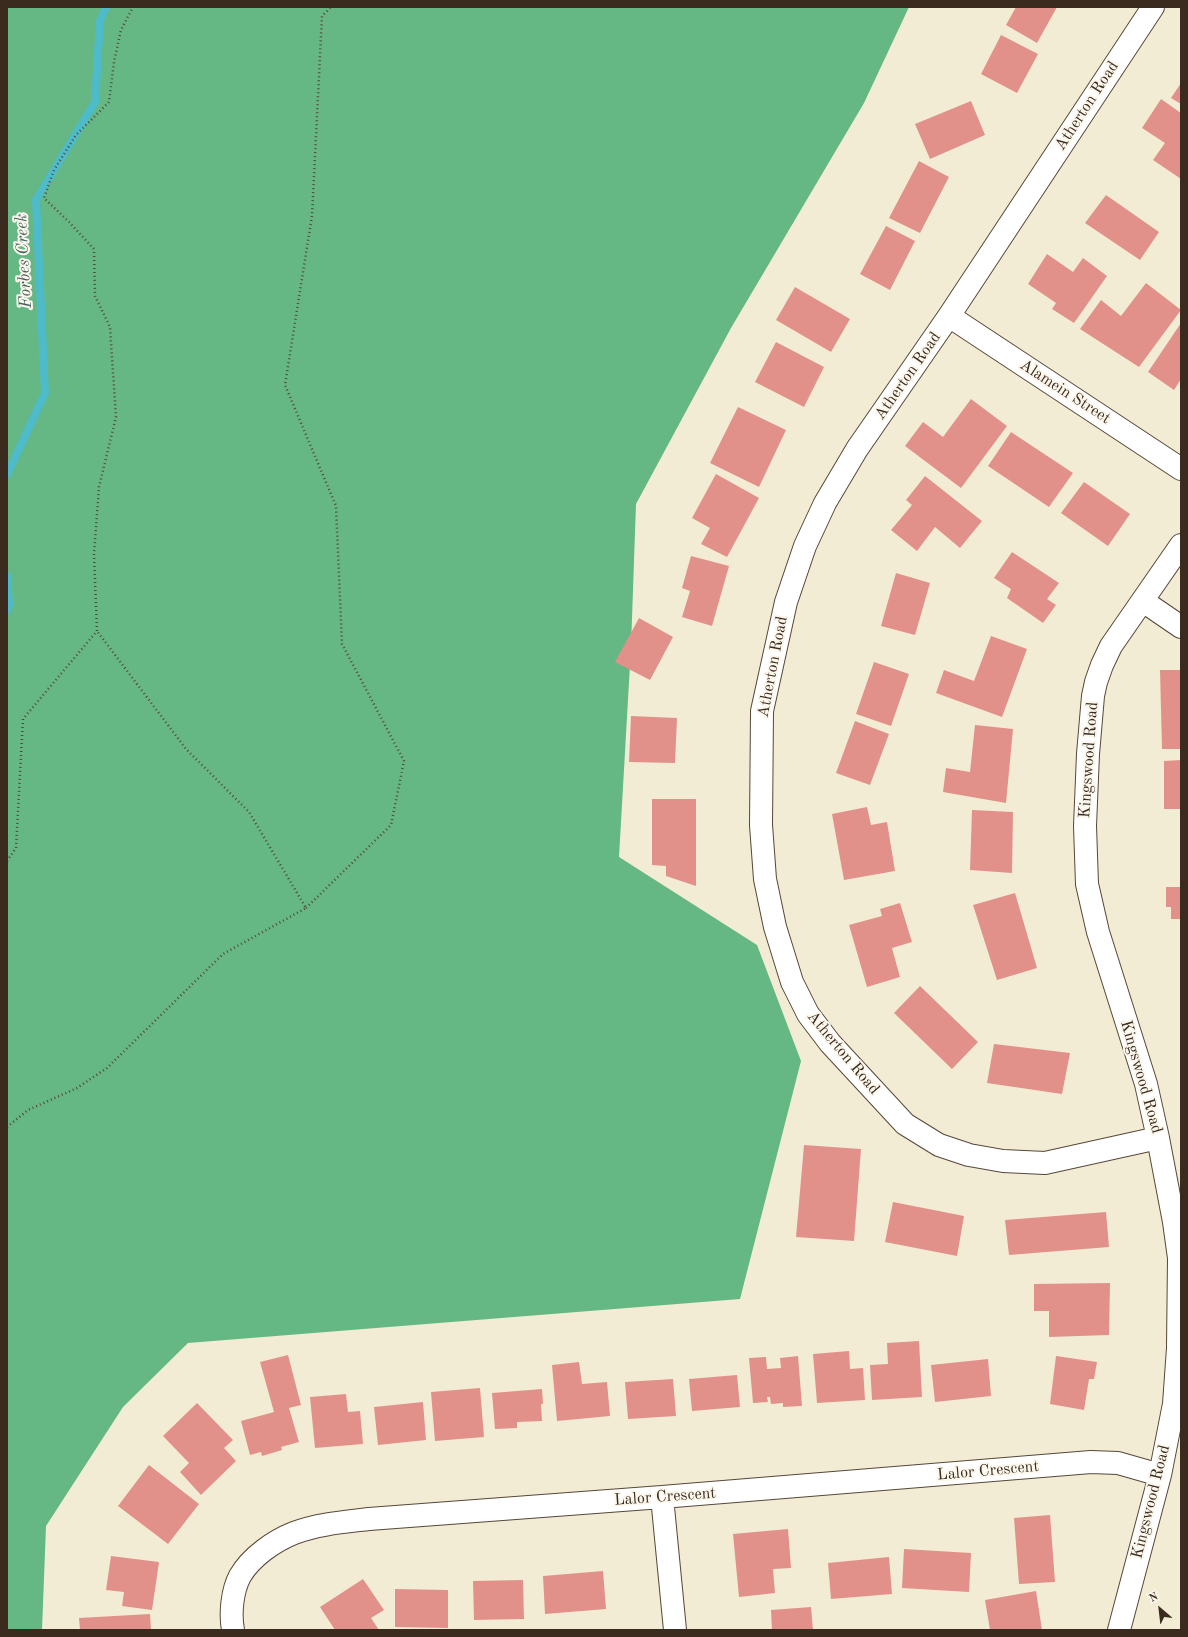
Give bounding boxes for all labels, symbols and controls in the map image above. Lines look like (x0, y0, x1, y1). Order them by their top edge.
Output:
street label: Atherton Road (1051, 58, 1123, 154)
water label: Forbes Creek (11, 213, 37, 309)
street label: Atherton Road (871, 328, 945, 424)
street label: Alamein Street (1016, 356, 1114, 428)
street label: Atherton Road (754, 615, 792, 719)
street label: Kingswood Road (1075, 701, 1103, 819)
street label: Atherton Road (803, 1007, 883, 1099)
street label: Kingswood Road (1116, 1018, 1166, 1136)
street label: Kingswood Road (1128, 1443, 1174, 1561)
street label: Lalor Crescent (936, 1457, 1040, 1485)
street label: Lalor Crescent (613, 1484, 717, 1510)
north arrow (1140, 1589, 1180, 1629)
text: N (1148, 1591, 1160, 1605)

